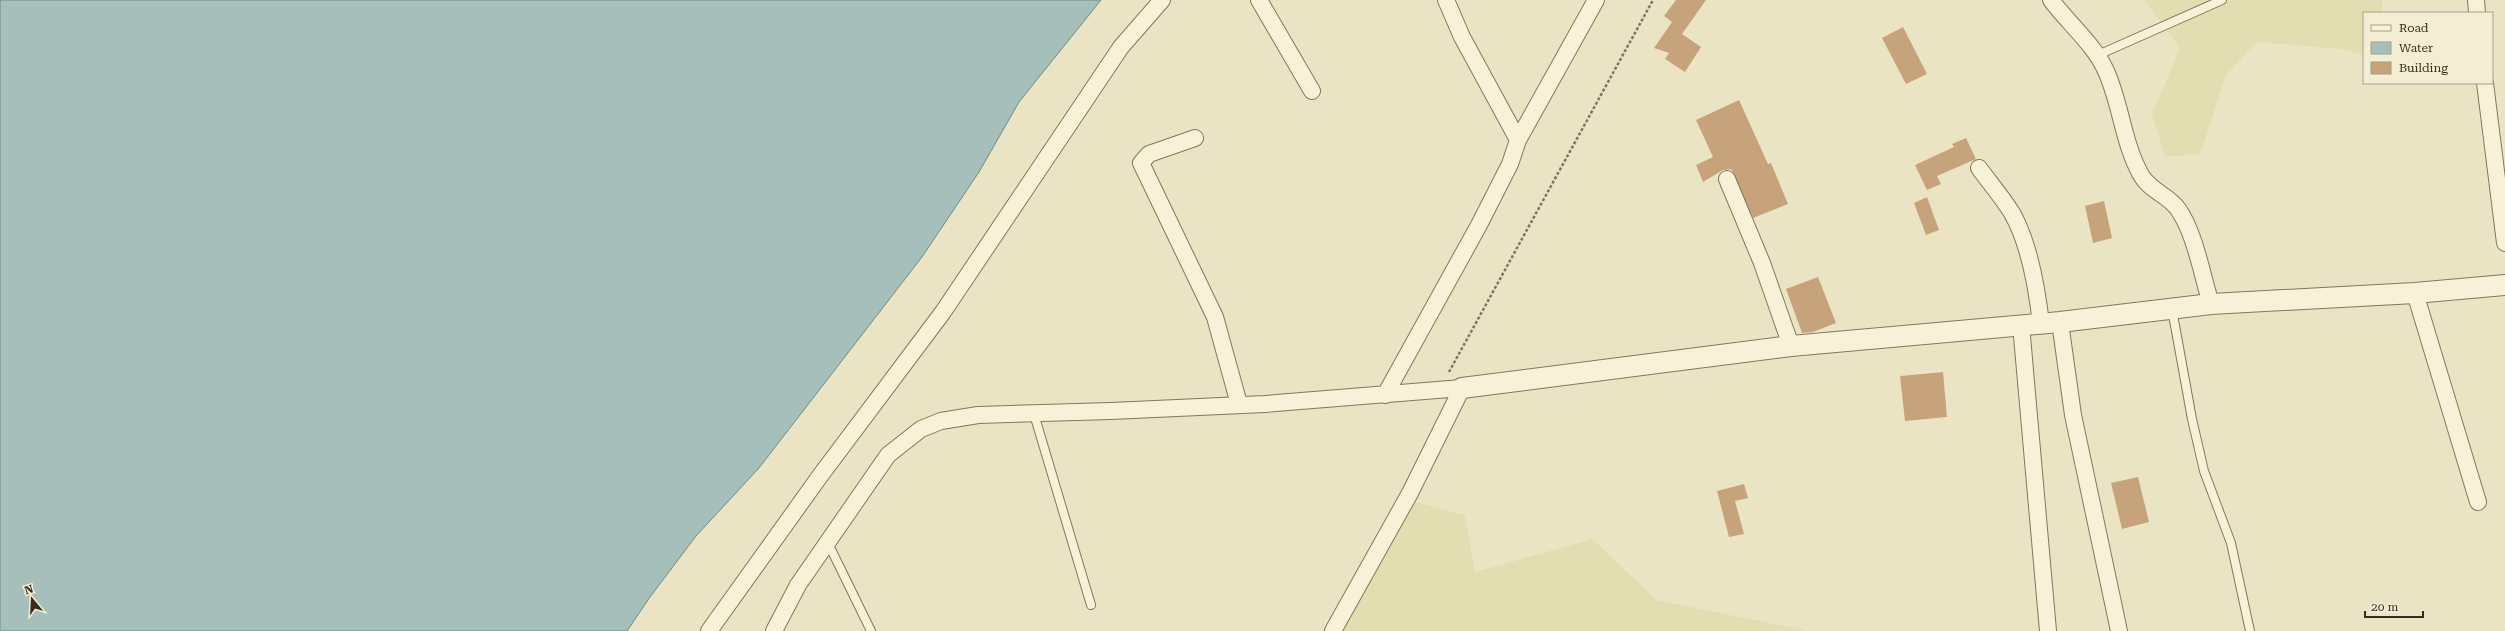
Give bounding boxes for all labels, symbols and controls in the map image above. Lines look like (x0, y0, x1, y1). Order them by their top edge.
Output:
legend (2363, 12, 2493, 84)
text: Road (2399, 21, 2429, 35)
text: Water (2399, 41, 2433, 55)
text: Building (2399, 61, 2448, 75)
north arrow (12, 579, 52, 619)
text: N (23, 582, 36, 597)
scale bar (2365, 593, 2423, 619)
text: 20 m (2371, 600, 2398, 614)

